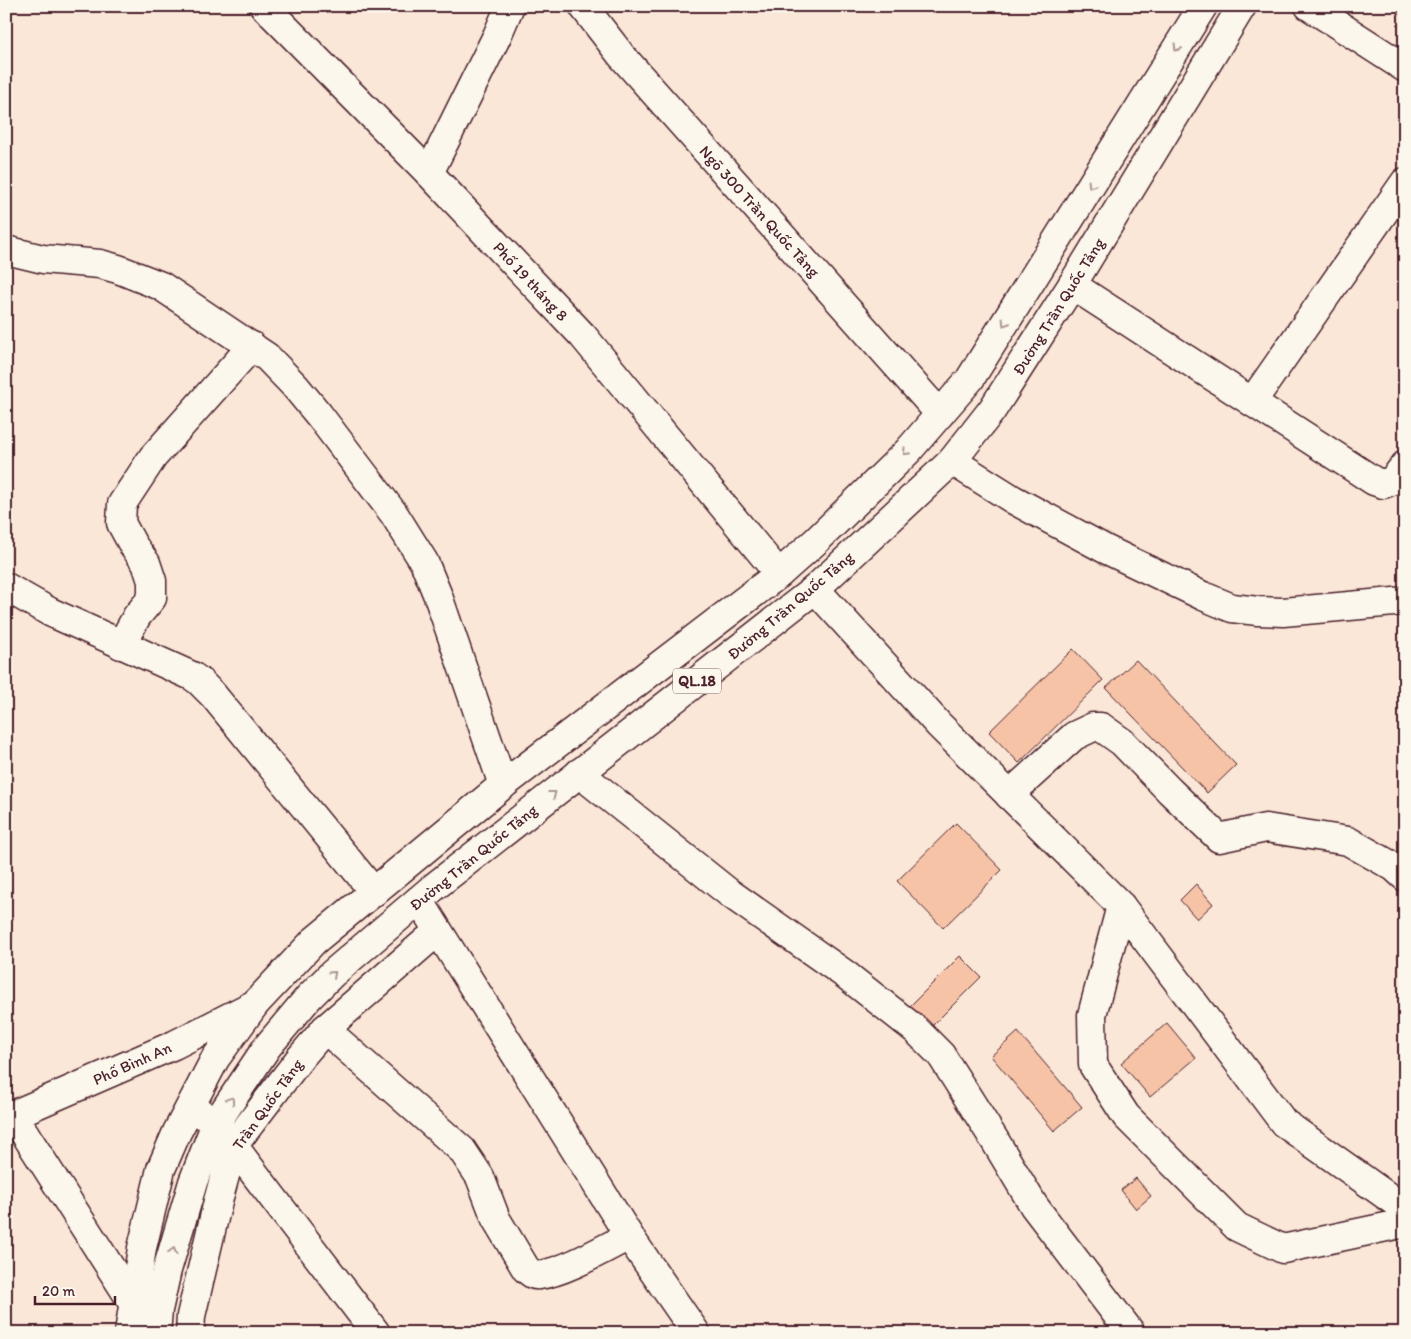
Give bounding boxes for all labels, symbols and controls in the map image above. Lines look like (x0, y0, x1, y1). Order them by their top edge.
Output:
one-way arrow (1174, 42, 1183, 51)
street label: Ngõ 300 Trần Quốc Tảng (695, 142, 824, 282)
one-way arrow (1087, 180, 1097, 189)
street label: Đường Trần Quốc Tảng (1008, 233, 1109, 378)
street label: Phố 19 tháng 8 (489, 238, 572, 325)
one-way arrow (1001, 318, 1011, 327)
one-way arrow (903, 446, 912, 455)
street label: Đường Trần Quốc Tảng (724, 547, 858, 664)
road number: QL.18 (673, 668, 721, 694)
one-way arrow (547, 791, 556, 799)
street label: Đường Trần Quốc Tảng (406, 800, 541, 915)
one-way arrow (327, 971, 336, 980)
street label: Phố Bình An (90, 1038, 174, 1089)
street label: Trần Quốc Tảng (228, 1054, 307, 1153)
one-way arrow (225, 1096, 234, 1106)
one-way arrow (167, 1247, 177, 1255)
scale bar (35, 1274, 115, 1306)
text: 20 m (42, 1282, 76, 1300)

